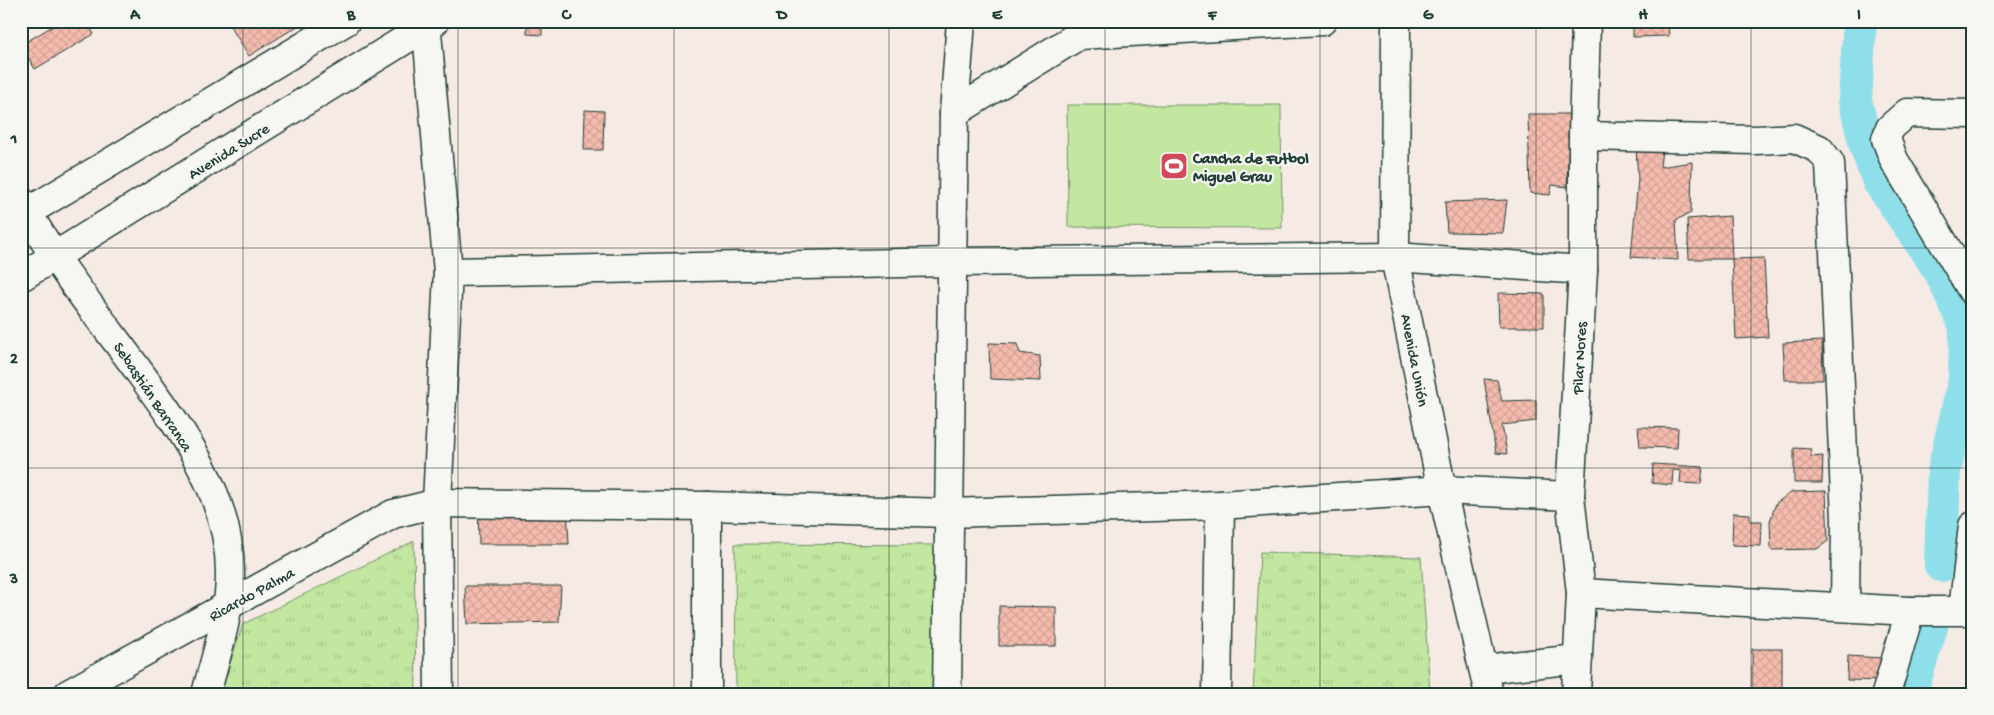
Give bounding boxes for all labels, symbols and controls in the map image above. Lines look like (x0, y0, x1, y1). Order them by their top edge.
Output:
text: A (129, 7, 141, 26)
text: B (346, 7, 356, 26)
text: C (561, 7, 572, 26)
text: D (775, 7, 788, 26)
text: E (992, 7, 1003, 26)
text: F (1207, 7, 1218, 26)
text: G (1423, 7, 1434, 26)
text: H (1638, 7, 1648, 26)
text: I (1857, 7, 1861, 26)
street label: Avenida Sucre (186, 120, 275, 185)
text: 1 (10, 131, 17, 150)
sports icon: Cancha de Futbol Miguel Grau (1159, 151, 1189, 181)
place label: Cancha de Futbol Miguel Grau (1192, 151, 1309, 188)
street label: Avenida Unión (1394, 313, 1431, 409)
street label: Pilar Nores (1570, 320, 1593, 396)
street label: Sebastián Barranca (107, 339, 195, 457)
text: 2 (10, 351, 18, 370)
street label: Ricardo Palma (207, 564, 300, 627)
text: 3 (9, 571, 18, 590)

